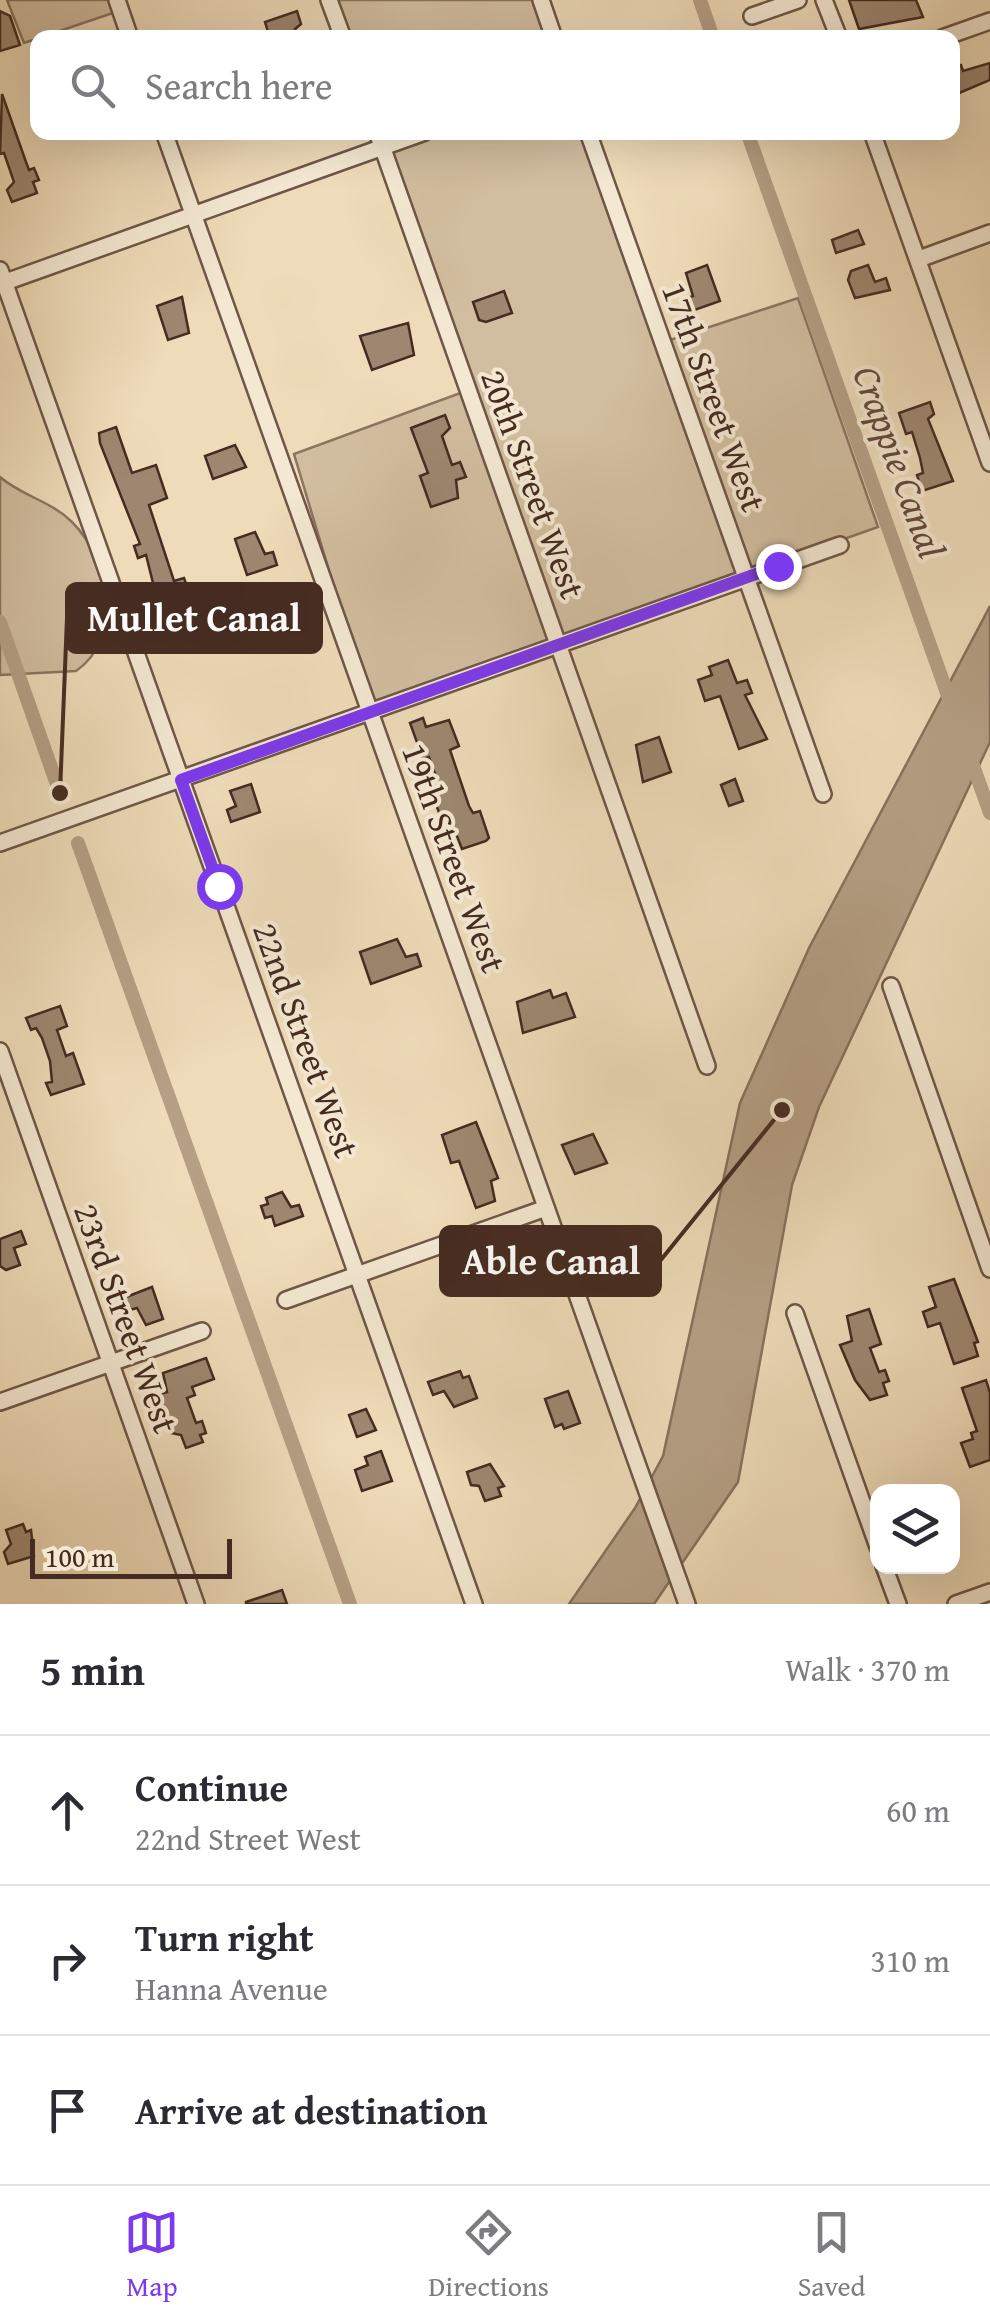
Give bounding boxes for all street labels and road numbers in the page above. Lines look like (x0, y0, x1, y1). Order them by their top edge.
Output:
street label: 17th Street West (649, 275, 780, 519)
street label: 20th Street West (468, 362, 599, 606)
street label: 19th Street West (389, 736, 520, 980)
street label: 22nd Street West (240, 915, 373, 1165)
street label: 23rd Street West (61, 1196, 192, 1440)

